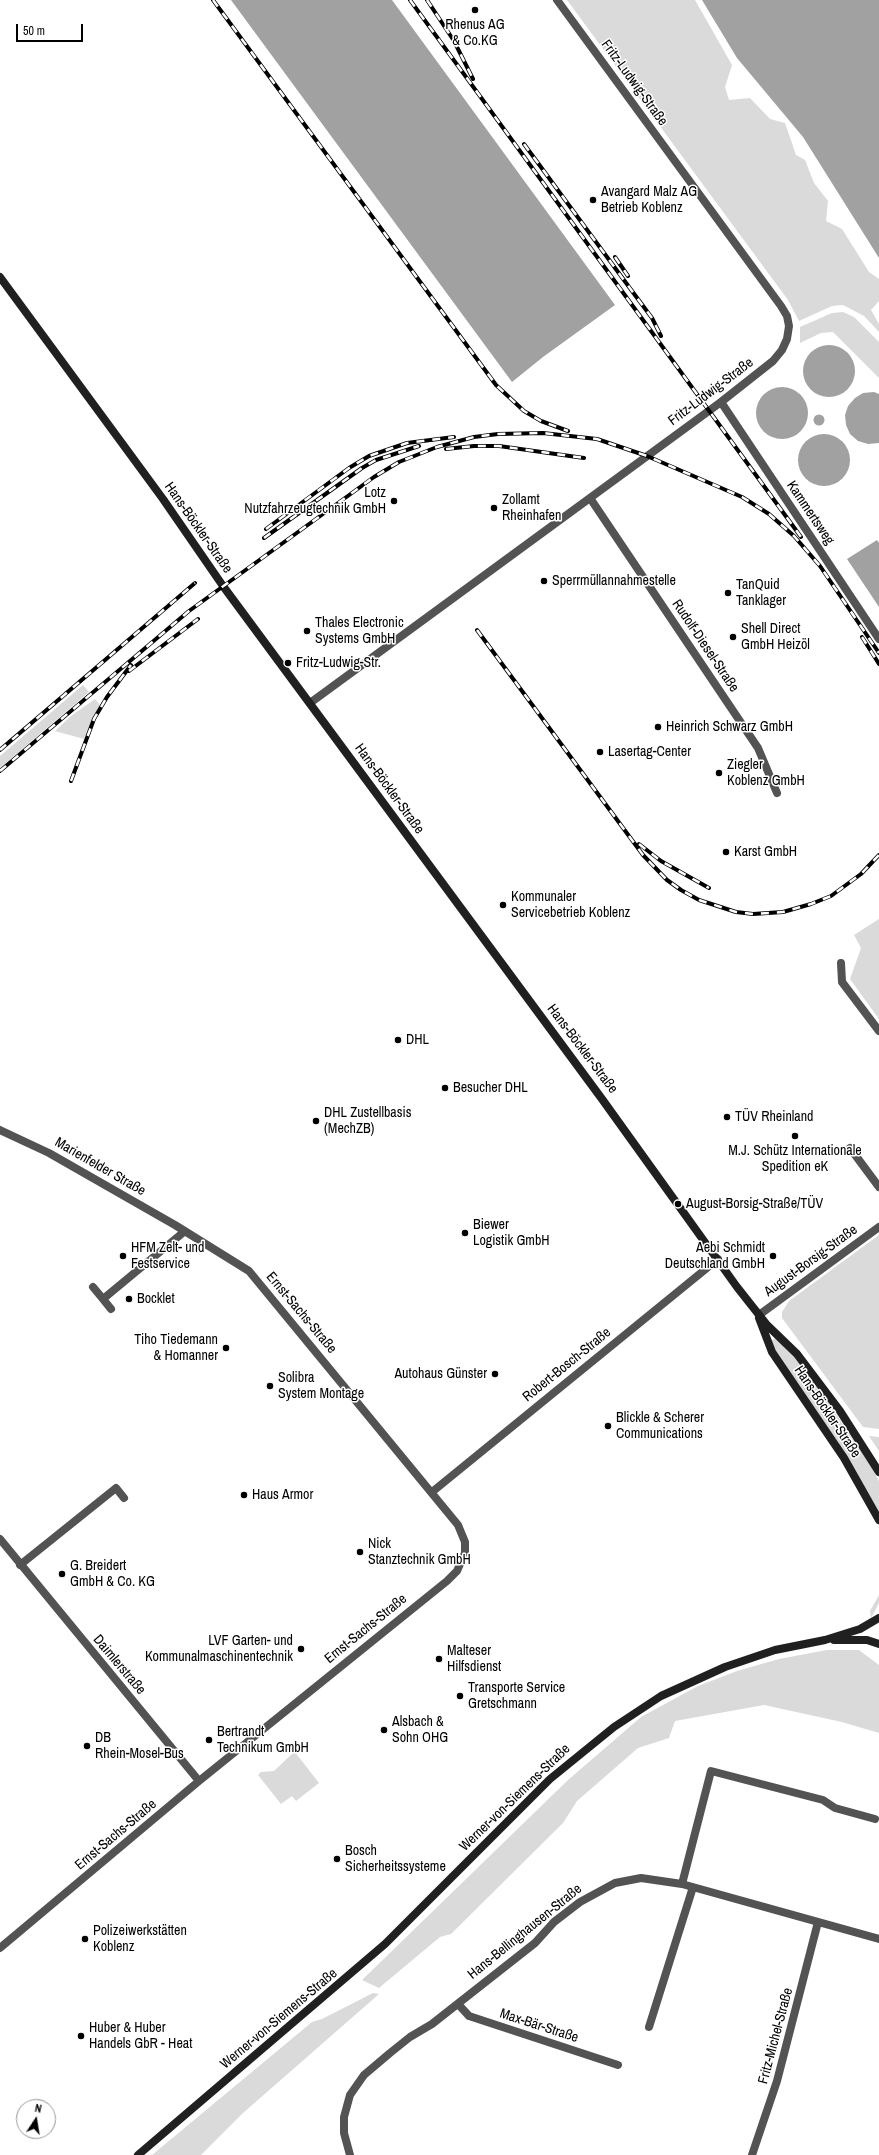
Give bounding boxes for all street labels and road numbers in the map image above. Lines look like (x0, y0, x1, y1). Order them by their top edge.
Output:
street label: Fritz-Ludwig-Straße (597, 37, 671, 129)
street label: Fritz-Ludwig-Straße (665, 355, 757, 429)
street label: Kammertsweg (783, 478, 837, 548)
street label: Hans-Böckler-Straße (160, 479, 236, 577)
street label: Rudolf-Diesel-Straße (668, 597, 742, 695)
street label: Hans-Böckler-Straße (351, 741, 427, 837)
street label: Hans-Böckler-Straße (543, 1001, 621, 1097)
street label: Marienfelder Straße (52, 1134, 148, 1200)
street label: August-Borsig-Straße (761, 1222, 861, 1300)
street label: Ernst-Sachs-Straße (262, 1269, 340, 1357)
street label: Robert-Bosch-Straße (520, 1324, 614, 1406)
street label: Hans-Böckler-Straße (790, 1363, 864, 1461)
street label: Ernst-Sachs-Straße (322, 1591, 410, 1667)
street label: Daimlerstraße (89, 1632, 149, 1698)
street label: Werner-von-Siemens-Straße (456, 1741, 574, 1855)
street label: Ernst-Sachs-Straße (72, 1796, 160, 1874)
street label: Hans-Bellinghausen-Straße (465, 1881, 585, 1983)
street label: Werner-von-Siemens-Straße (217, 1965, 341, 2073)
street label: Fritz-Michel-Straße (755, 1986, 797, 2086)
street label: Max-Bär-Straße (498, 2005, 580, 2047)

